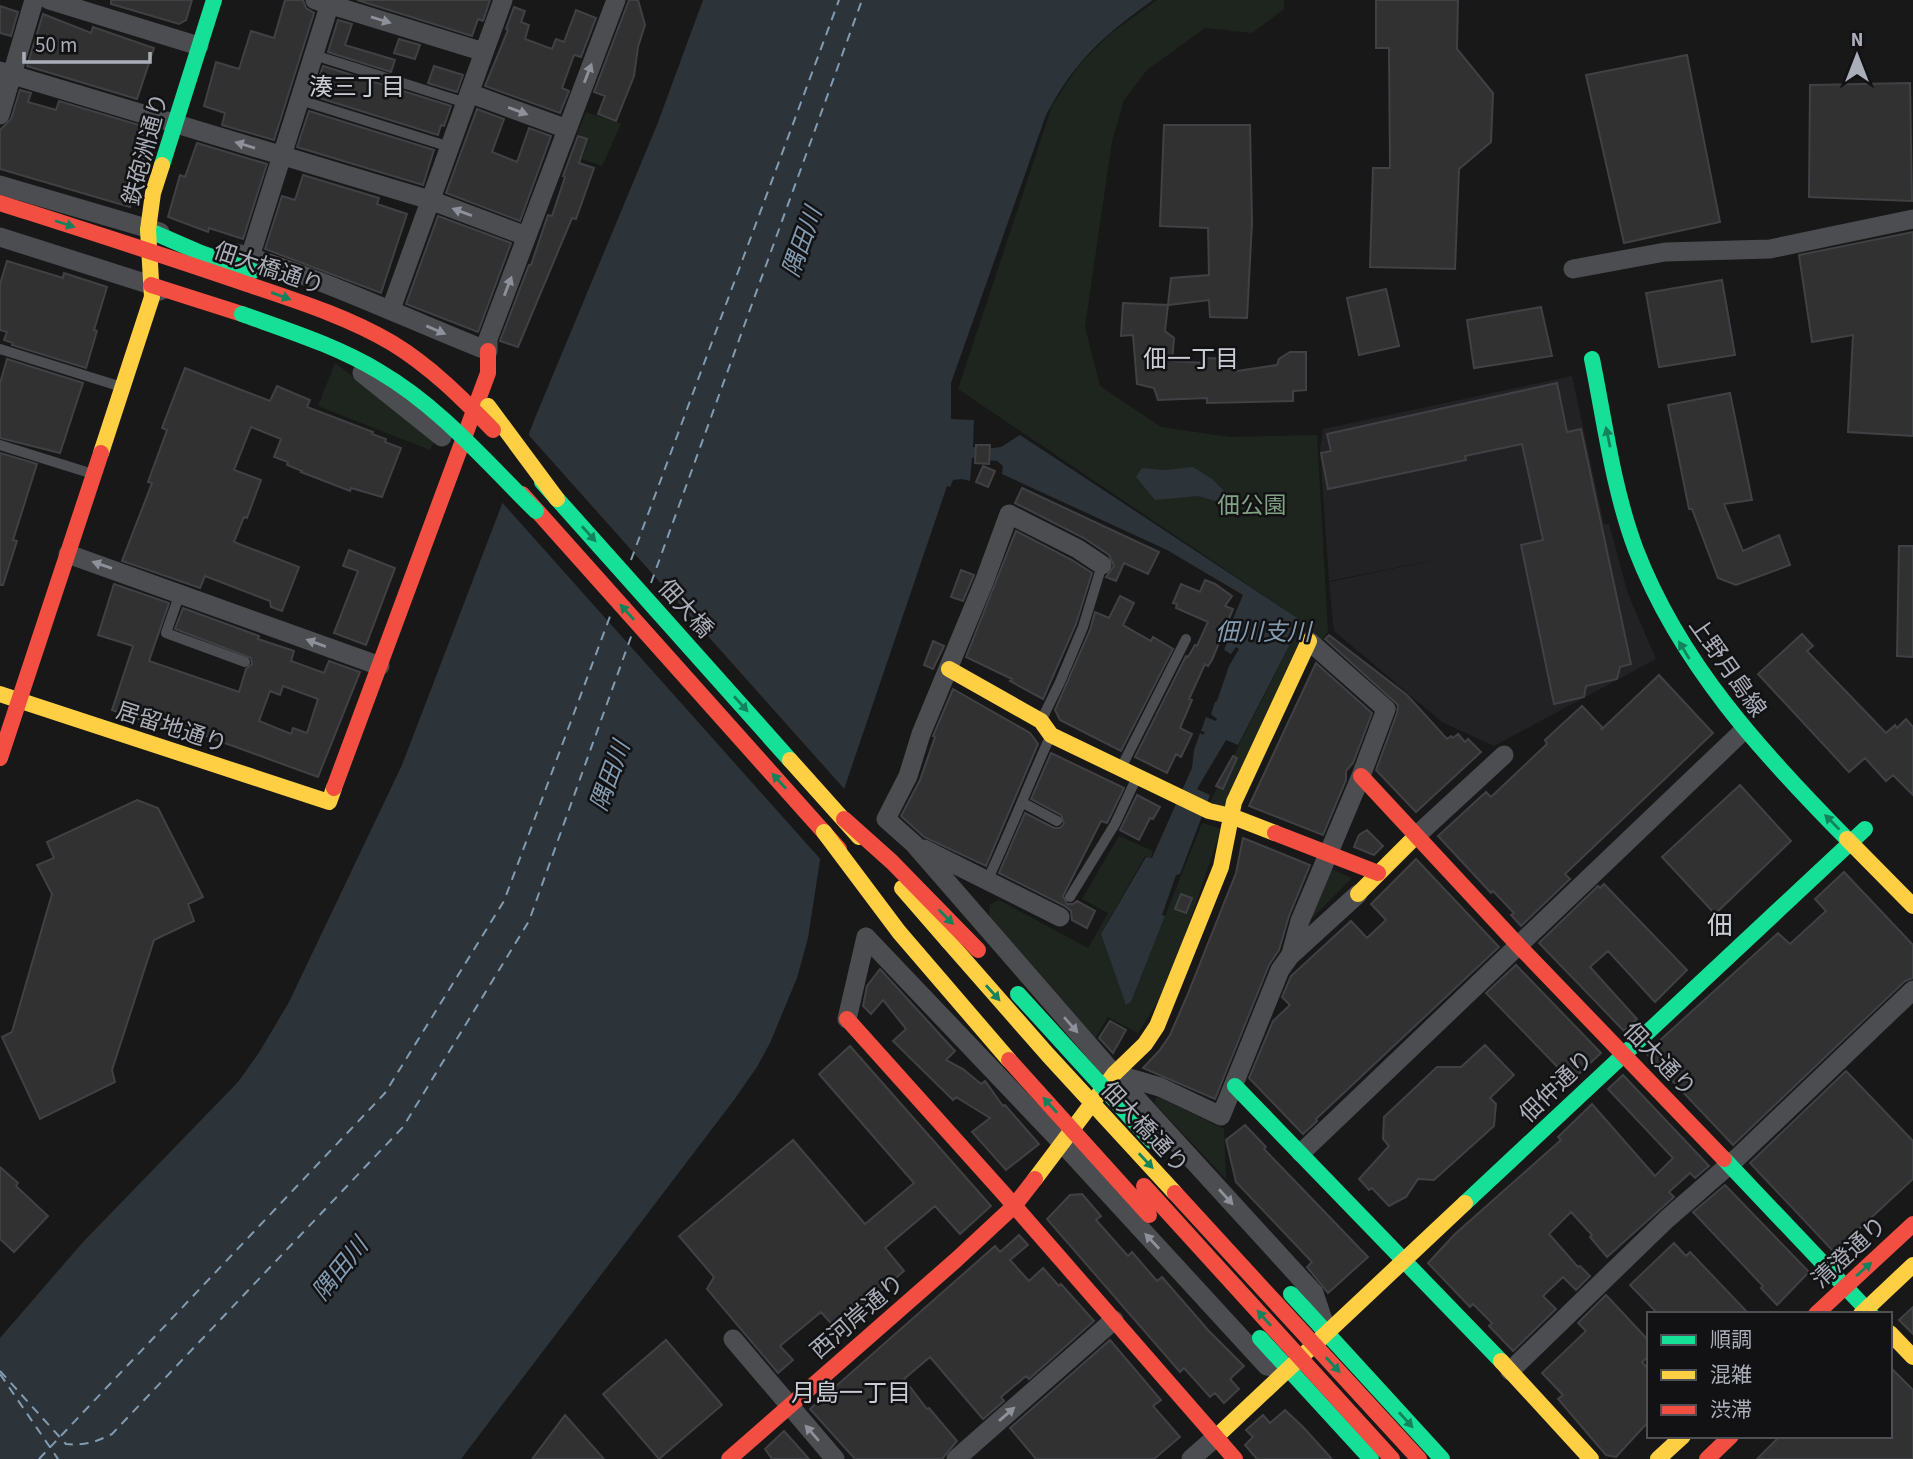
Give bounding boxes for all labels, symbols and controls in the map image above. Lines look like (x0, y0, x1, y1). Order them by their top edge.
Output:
one-way arrow (370, 16, 391, 26)
scale bar (24, 21, 150, 65)
north arrow (1822, 21, 1892, 91)
text: N (1851, 27, 1863, 54)
text: 50 m (35, 30, 77, 60)
one-way arrow (583, 63, 594, 84)
district label: 湊三丁目 (309, 70, 405, 105)
street label: 鉄砲洲通り (115, 89, 176, 209)
one-way arrow (508, 106, 529, 117)
one-way arrow (234, 139, 255, 149)
water label: 隅田川 (774, 200, 832, 282)
one-way arrow (452, 206, 473, 217)
one-way arrow (55, 219, 76, 230)
street label: 佃大橋通り (209, 234, 329, 303)
one-way arrow (502, 275, 513, 296)
one-way arrow (270, 291, 291, 302)
one-way arrow (426, 324, 446, 336)
district label: 佃一丁目 (1143, 342, 1239, 377)
one-way arrow (1603, 426, 1614, 448)
park label: 佃公園 (1218, 489, 1287, 522)
one-way arrow (581, 525, 597, 543)
one-way arrow (91, 560, 112, 571)
street label: 佃大橋 (650, 572, 721, 645)
one-way arrow (619, 603, 635, 621)
street label: 上野月島線 (1681, 611, 1774, 724)
water label: 佃川支川 (1215, 615, 1314, 650)
one-way arrow (305, 637, 326, 648)
one-way arrow (1678, 640, 1690, 659)
street label: 居留地通り (112, 694, 232, 761)
one-way arrow (733, 695, 748, 712)
water label: 隅田川 (582, 734, 640, 816)
one-way arrow (771, 773, 787, 790)
one-way arrow (1823, 813, 1840, 830)
district label: 佃 (1707, 907, 1733, 944)
one-way arrow (938, 908, 955, 925)
one-way arrow (985, 984, 1000, 1001)
street label: 佃大通り (1616, 1015, 1703, 1104)
one-way arrow (1063, 1016, 1078, 1033)
street label: 佃仲通り (1512, 1043, 1601, 1130)
street label: 佃大橋通り (1093, 1074, 1196, 1181)
one-way arrow (1043, 1097, 1058, 1114)
one-way arrow (1137, 1152, 1153, 1169)
one-way arrow (1218, 1188, 1234, 1206)
street label: 清澄通り (1804, 1209, 1894, 1296)
water label: 隅田川 (304, 1228, 379, 1308)
one-way arrow (1145, 1233, 1161, 1250)
one-way arrow (1856, 1262, 1873, 1277)
street label: 西河岸通り (803, 1266, 912, 1367)
one-way arrow (1256, 1309, 1272, 1327)
legend (1647, 1312, 1892, 1438)
text: 順調 (1710, 1325, 1752, 1355)
one-way arrow (1324, 1356, 1340, 1373)
text: 混雑 (1710, 1360, 1752, 1390)
district label: 月島一丁目 (791, 1376, 911, 1411)
text: 渋滞 (1710, 1395, 1752, 1425)
one-way arrow (998, 1406, 1016, 1422)
one-way arrow (1398, 1411, 1414, 1428)
one-way arrow (804, 1424, 820, 1442)

